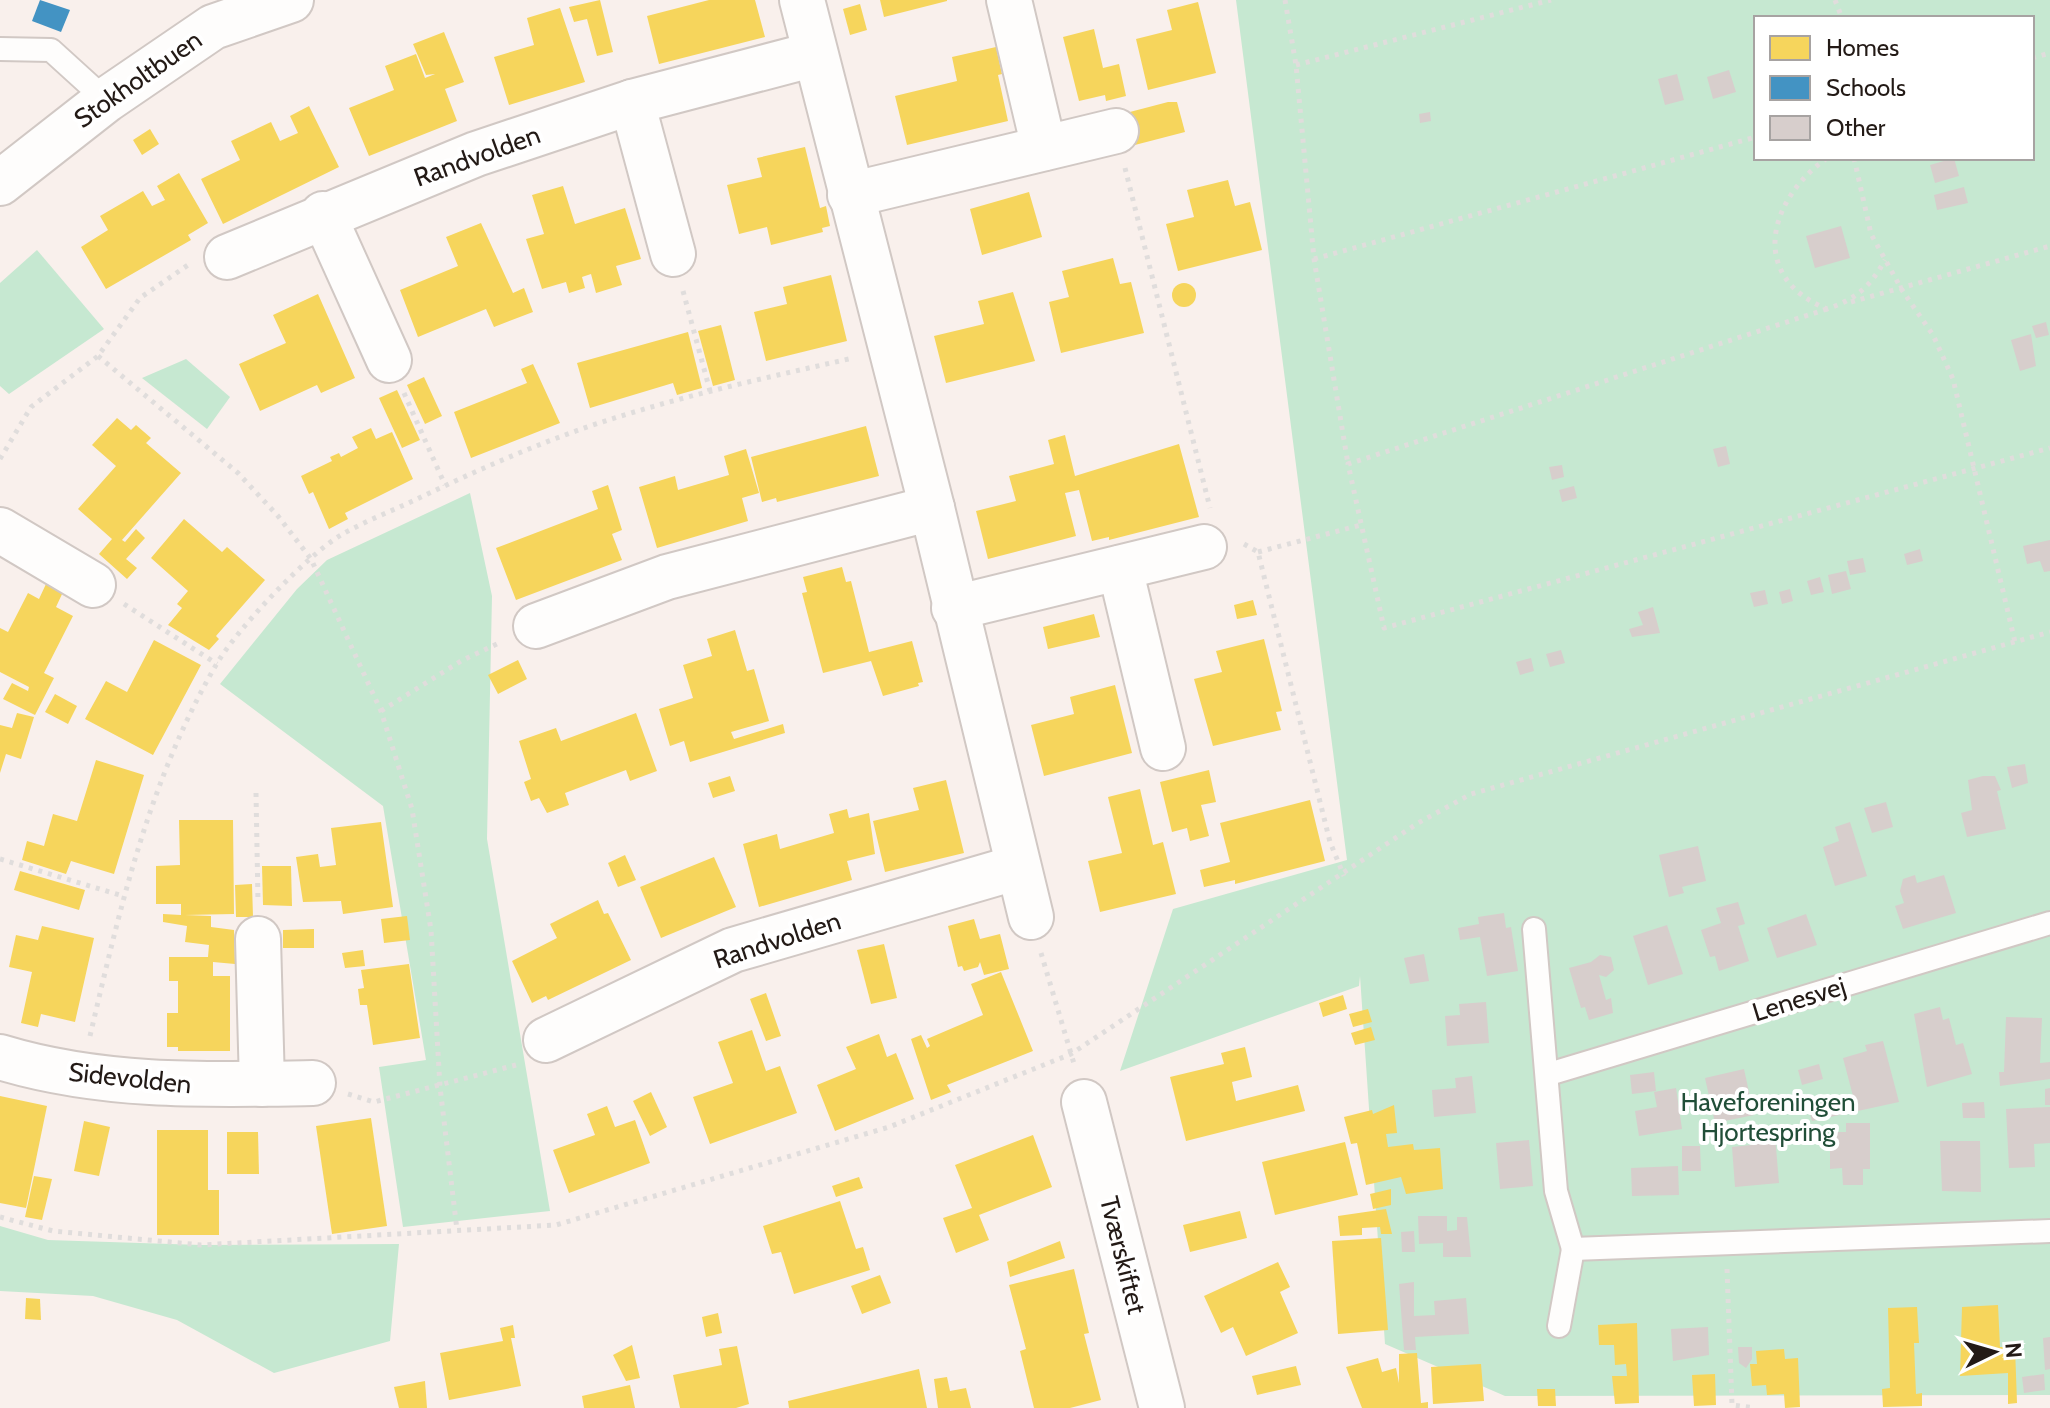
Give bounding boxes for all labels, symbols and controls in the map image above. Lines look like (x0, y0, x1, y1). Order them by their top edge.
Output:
legend (1754, 16, 2034, 160)
street label: Stokholtbuen (68, 23, 208, 135)
text: Homes (1826, 33, 1899, 62)
text: Schools (1826, 73, 1906, 102)
text: Other (1826, 113, 1886, 142)
street label: Randvolden (409, 118, 545, 194)
street label: Randvolden (709, 904, 845, 976)
street label: Lenesvej (1748, 970, 1850, 1028)
street label: Sidevolden (67, 1056, 193, 1100)
park label: Haveforeningen Hjortespring (1680, 1086, 1856, 1148)
street label: Tværskiftet (1093, 1193, 1153, 1317)
north arrow (1954, 1312, 2034, 1392)
text: N (1999, 1341, 2028, 1359)

